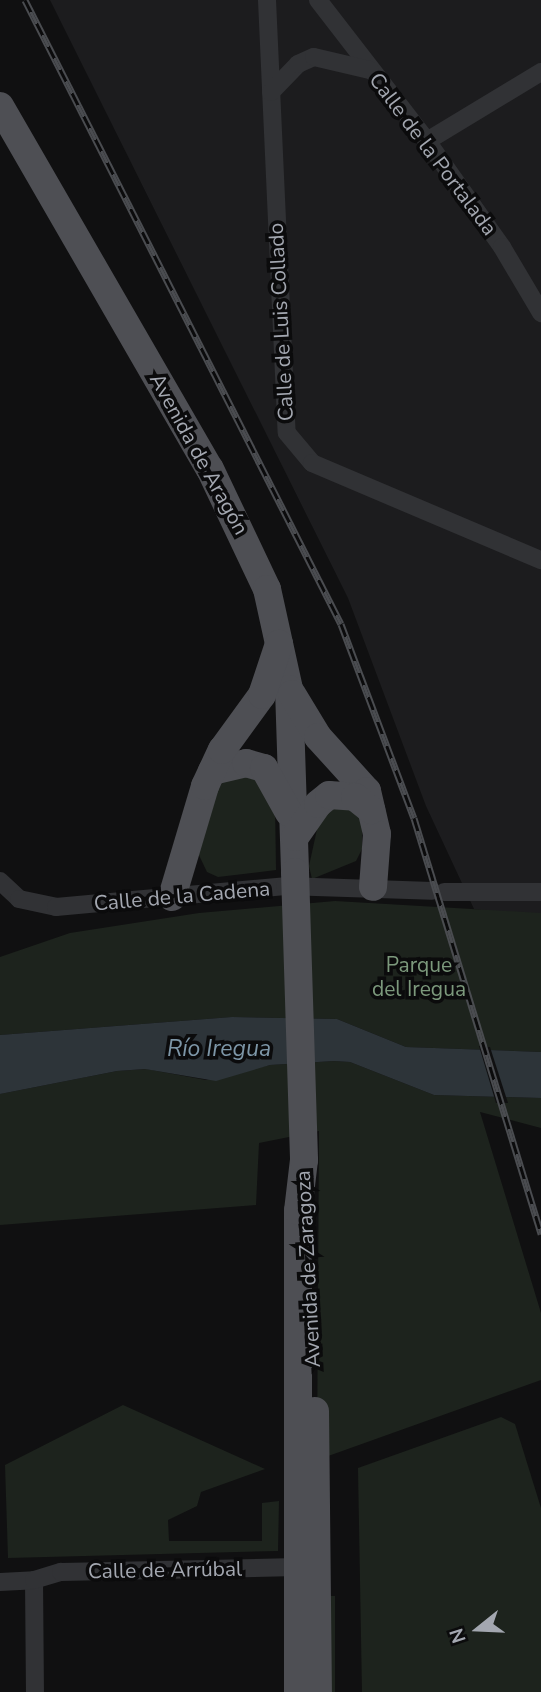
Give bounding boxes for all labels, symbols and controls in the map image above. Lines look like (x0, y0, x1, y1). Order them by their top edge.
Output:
street label: Calle de la Portalada (364, 68, 502, 240)
street label: Calle de Luis Collado (263, 222, 299, 422)
street label: Avenida de Aragón (144, 369, 254, 539)
street label: Calle de la Cadena (93, 876, 271, 916)
park label: Parque del Iregua (372, 952, 466, 1002)
water label: Río Iregua (167, 1035, 271, 1063)
street label: Avenida de Zaragoza (290, 1170, 326, 1368)
street label: Calle de Arrúbal (88, 1556, 242, 1584)
north arrow (443, 1594, 513, 1664)
text: N (443, 1625, 473, 1646)

